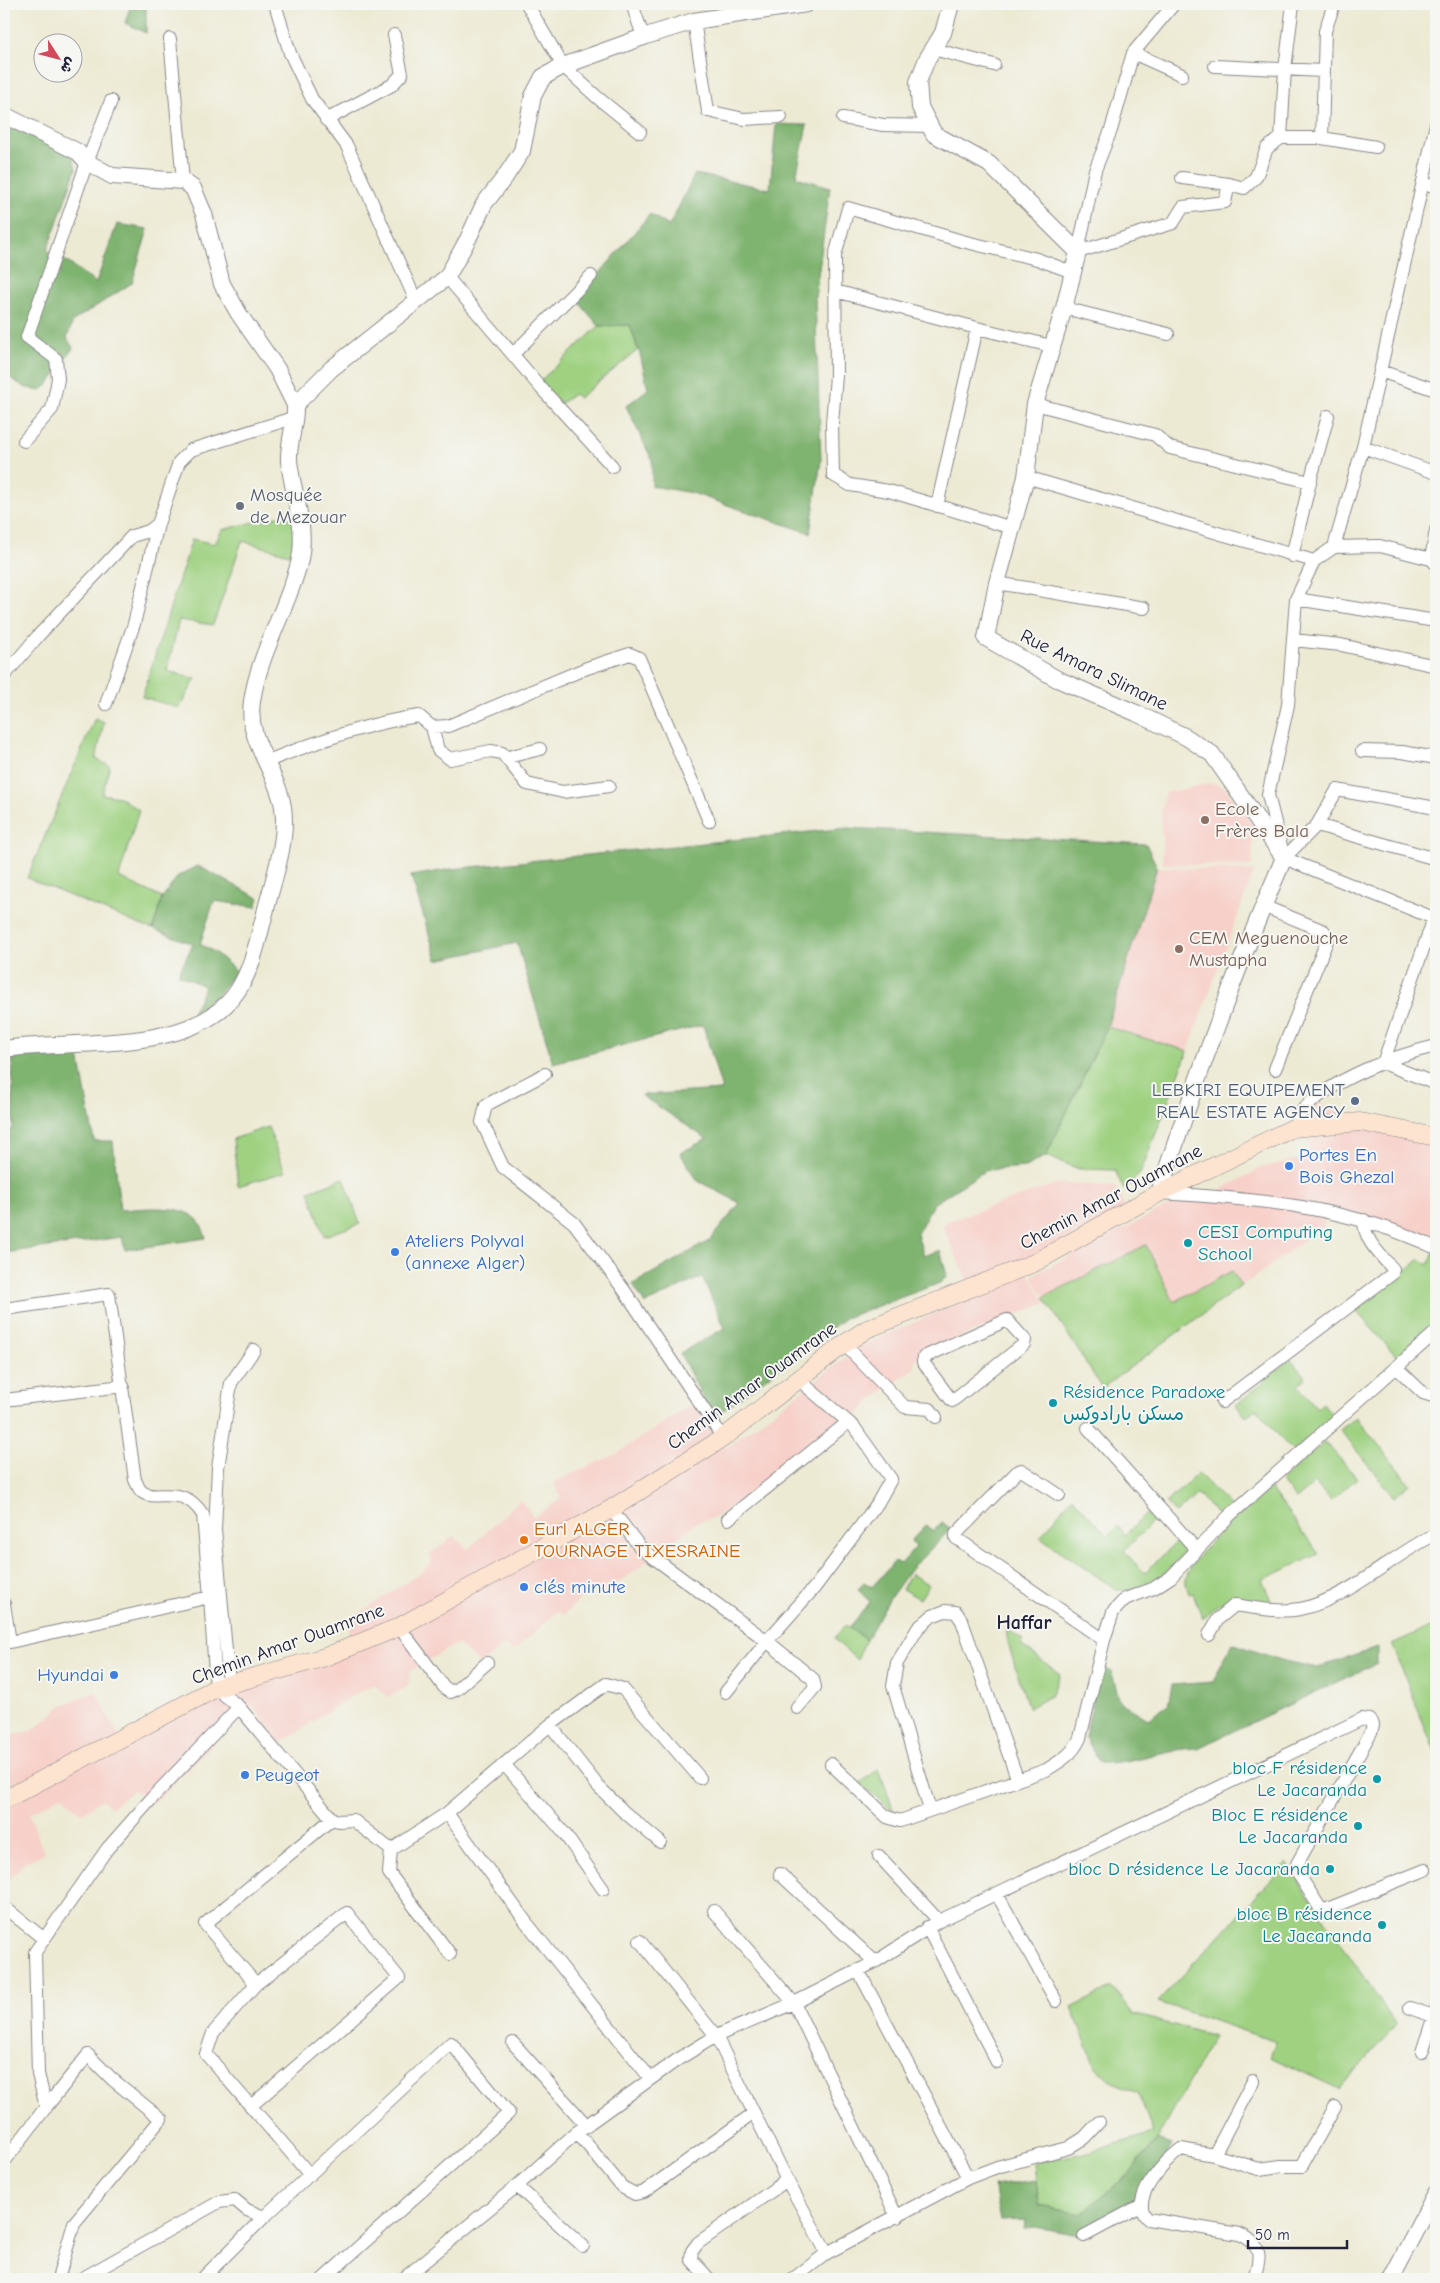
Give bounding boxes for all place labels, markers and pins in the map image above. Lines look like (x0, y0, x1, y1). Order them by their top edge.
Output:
place label: Mosquée de Mezouar (250, 484, 347, 528)
marker: Mosquée de Mezouar (234, 500, 246, 512)
place label: Ecole Frères Bala (1215, 798, 1309, 842)
marker: Ecole Frères Bala (1199, 814, 1211, 826)
place label: CEM Meguenouche Mustapha (1189, 927, 1348, 971)
marker: CEM Meguenouche Mustapha (1173, 943, 1185, 955)
place label: LEBKIRI EQUIPEMENT REAL ESTATE AGENCY (1152, 1079, 1346, 1123)
marker: LEBKIRI EQUIPEMENT REAL ESTATE AGENCY (1349, 1095, 1361, 1107)
place label: Portes En Bois Ghezal (1299, 1144, 1394, 1188)
marker: Portes En Bois Ghezal (1283, 1160, 1295, 1172)
place label: CESI Computing School (1198, 1221, 1333, 1265)
place label: Ateliers Polyval (annexe Alger) (405, 1230, 525, 1274)
marker: CESI Computing School (1182, 1237, 1194, 1249)
marker: Ateliers Polyval (annexe Alger) (389, 1246, 401, 1258)
place label: Résidence Paradoxe مسكن بارادوكس (1063, 1381, 1225, 1425)
marker: Résidence Paradoxe مسكن بارادوكس (1047, 1397, 1059, 1409)
place label: Eurl ALGER TOURNAGE TIXESRAINE (534, 1518, 741, 1562)
marker: Eurl ALGER TOURNAGE TIXESRAINE (518, 1534, 530, 1546)
place label: clés minute (534, 1576, 626, 1598)
marker: clés minute (518, 1581, 530, 1593)
place label: Hyundai (37, 1664, 104, 1686)
marker: Hyundai (108, 1669, 120, 1681)
place label: bloc F résidence Le Jacaranda (1232, 1757, 1367, 1801)
place label: Peugeot (255, 1764, 320, 1786)
marker: Peugeot (239, 1769, 251, 1781)
marker: bloc F résidence Le Jacaranda (1371, 1773, 1383, 1785)
place label: Bloc E résidence Le Jacaranda (1211, 1804, 1348, 1848)
marker: Bloc E résidence Le Jacaranda (1352, 1820, 1364, 1832)
place label: bloc D résidence Le Jacaranda (1068, 1858, 1320, 1880)
marker: bloc D résidence Le Jacaranda (1324, 1863, 1336, 1875)
place label: bloc B résidence Le Jacaranda (1237, 1903, 1372, 1947)
marker: bloc B résidence Le Jacaranda (1376, 1919, 1388, 1931)

